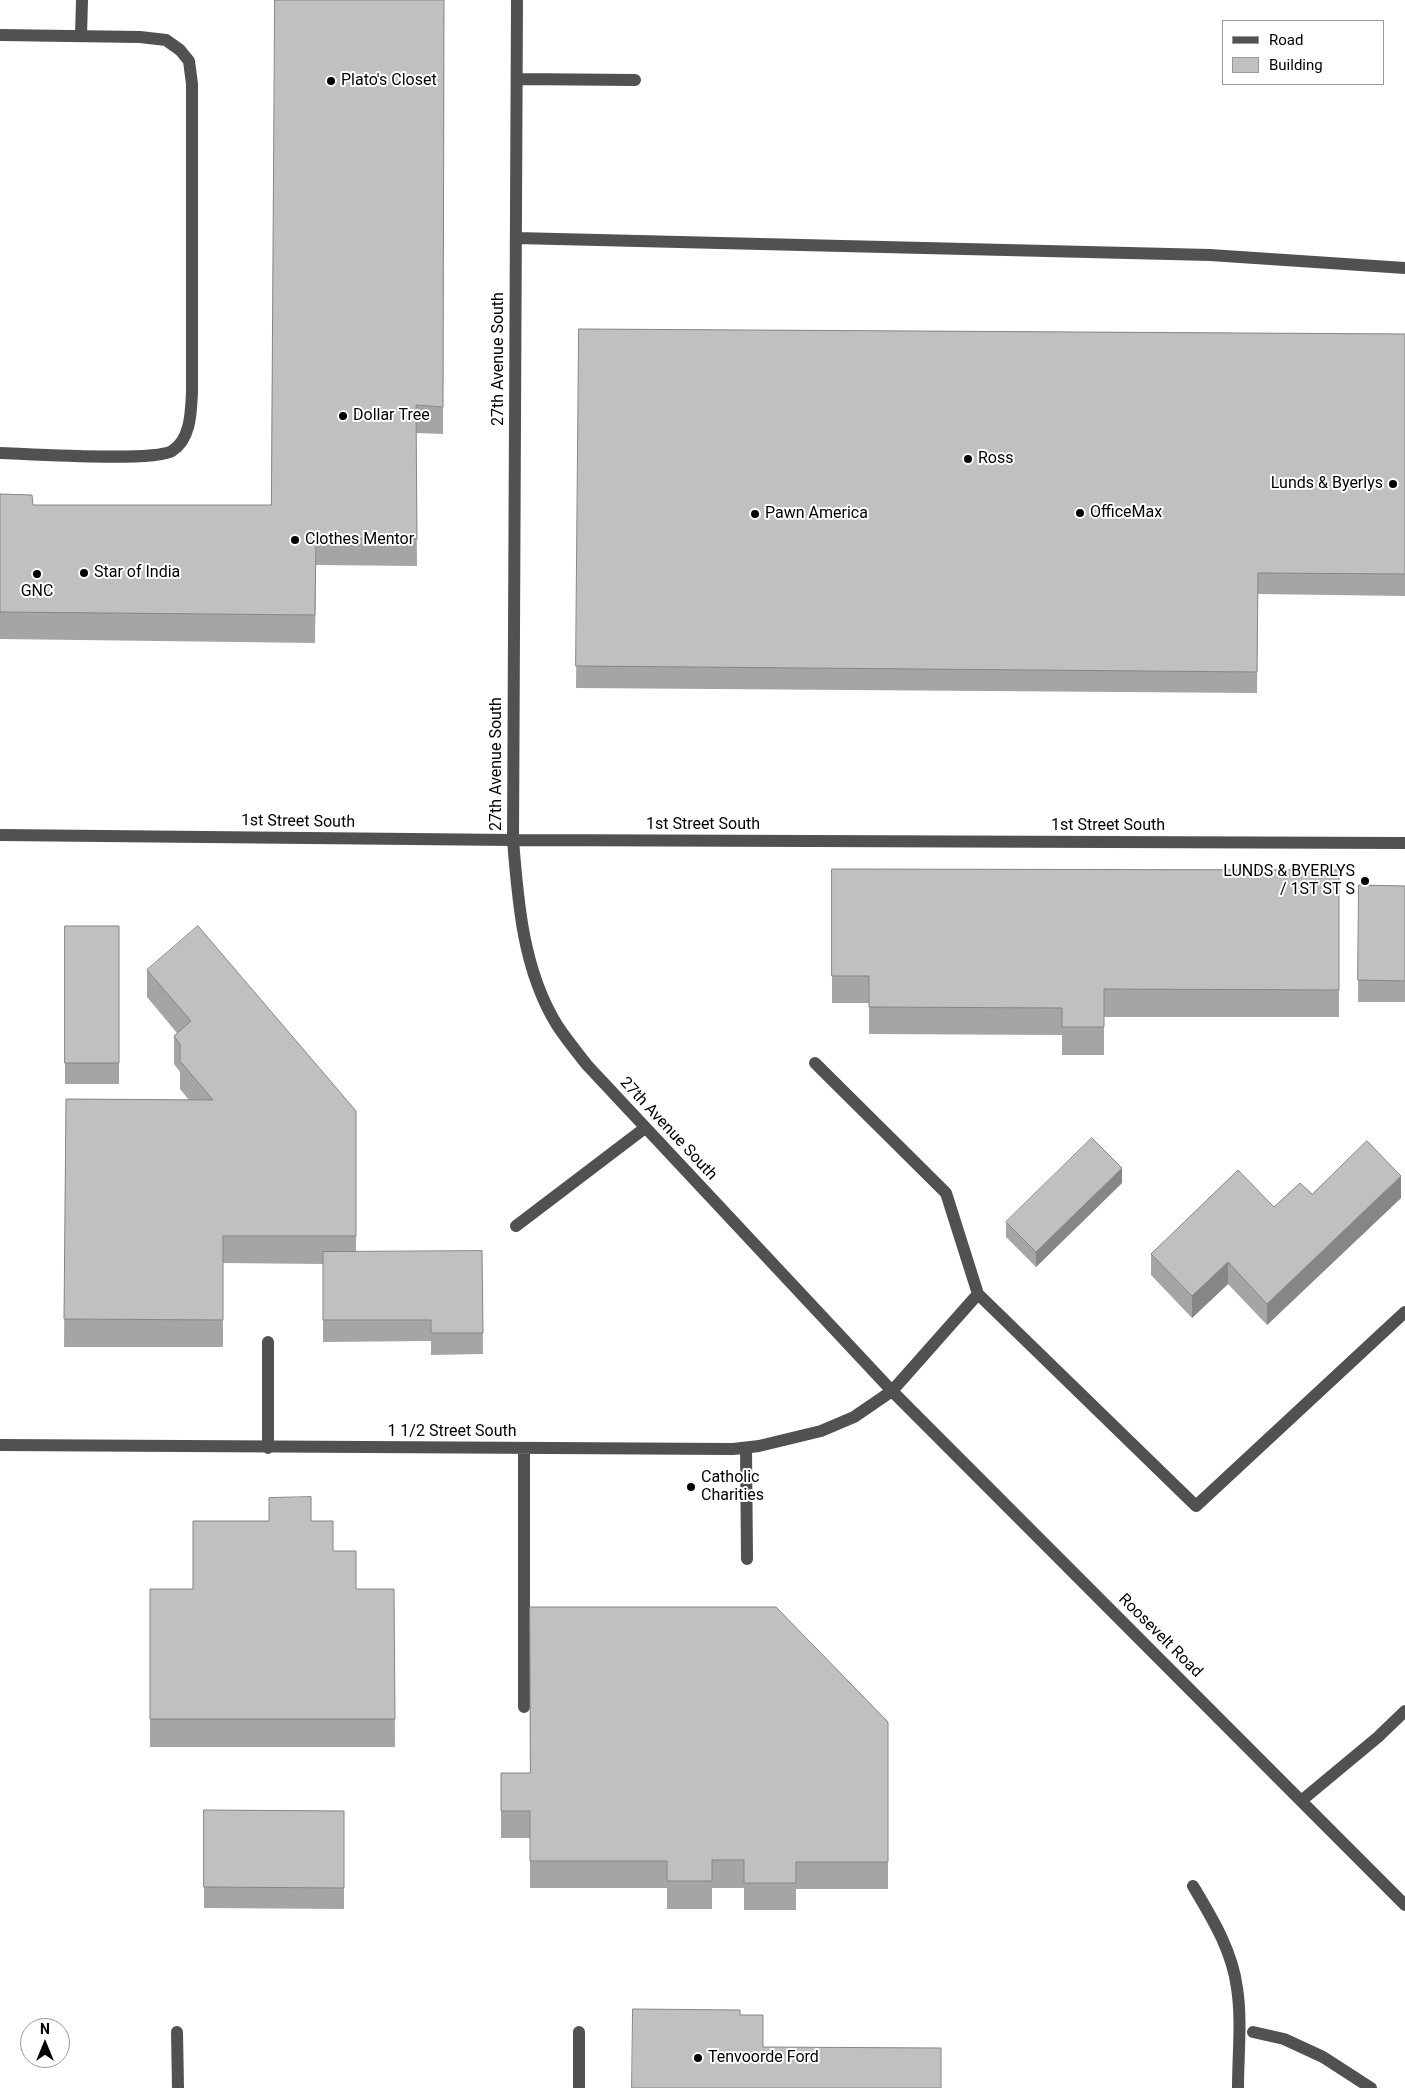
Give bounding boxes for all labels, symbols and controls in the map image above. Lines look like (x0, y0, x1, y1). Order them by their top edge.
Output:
legend (1222, 20, 1385, 85)
text: Road (1269, 31, 1303, 49)
text: Building (1269, 56, 1323, 74)
place label: Plato's Closet (341, 71, 437, 91)
marker: Plato's Closet (325, 75, 337, 87)
street label: 27th Avenue South (489, 292, 509, 426)
place label: Dollar Tree (353, 406, 430, 426)
marker: Dollar Tree (337, 410, 349, 422)
place label: Ross (978, 449, 1014, 469)
marker: Ross (962, 453, 974, 465)
place label: Lunds & Byerlys (1271, 474, 1383, 494)
marker: Lunds & Byerlys (1387, 478, 1399, 490)
place label: OfficeMax (1090, 503, 1162, 523)
place label: Pawn America (765, 504, 868, 524)
marker: OfficeMax (1074, 507, 1086, 519)
marker: Pawn America (749, 508, 761, 520)
place label: Clothes Mentor (305, 530, 414, 550)
marker: Clothes Mentor (289, 534, 301, 546)
place label: Star of India (94, 563, 180, 583)
marker: Star of India (78, 567, 90, 579)
marker: GNC (31, 568, 43, 580)
place label: GNC (21, 582, 53, 602)
street label: 27th Avenue South (487, 697, 507, 831)
street label: 1st Street South (241, 811, 355, 833)
street label: 1st Street South (646, 815, 760, 835)
street label: 1st Street South (1051, 816, 1165, 836)
place label: LUNDS & BYERLYS / 1ST ST S (1223, 862, 1355, 900)
marker: LUNDS & BYERLYS / 1ST ST S (1359, 875, 1371, 887)
street label: 27th Avenue South (615, 1074, 721, 1184)
street label: 1 1/2 Street South (387, 1422, 517, 1442)
place label: Catholic Charities (701, 1468, 764, 1506)
marker: Catholic Charities (685, 1481, 697, 1493)
street label: Roosevelt Road (1114, 1590, 1206, 1682)
north arrow (20, 2018, 70, 2068)
text: N (40, 2021, 50, 2037)
place label: Tenvoorde Ford (708, 2048, 819, 2068)
marker: Tenvoorde Ford (692, 2052, 704, 2064)

